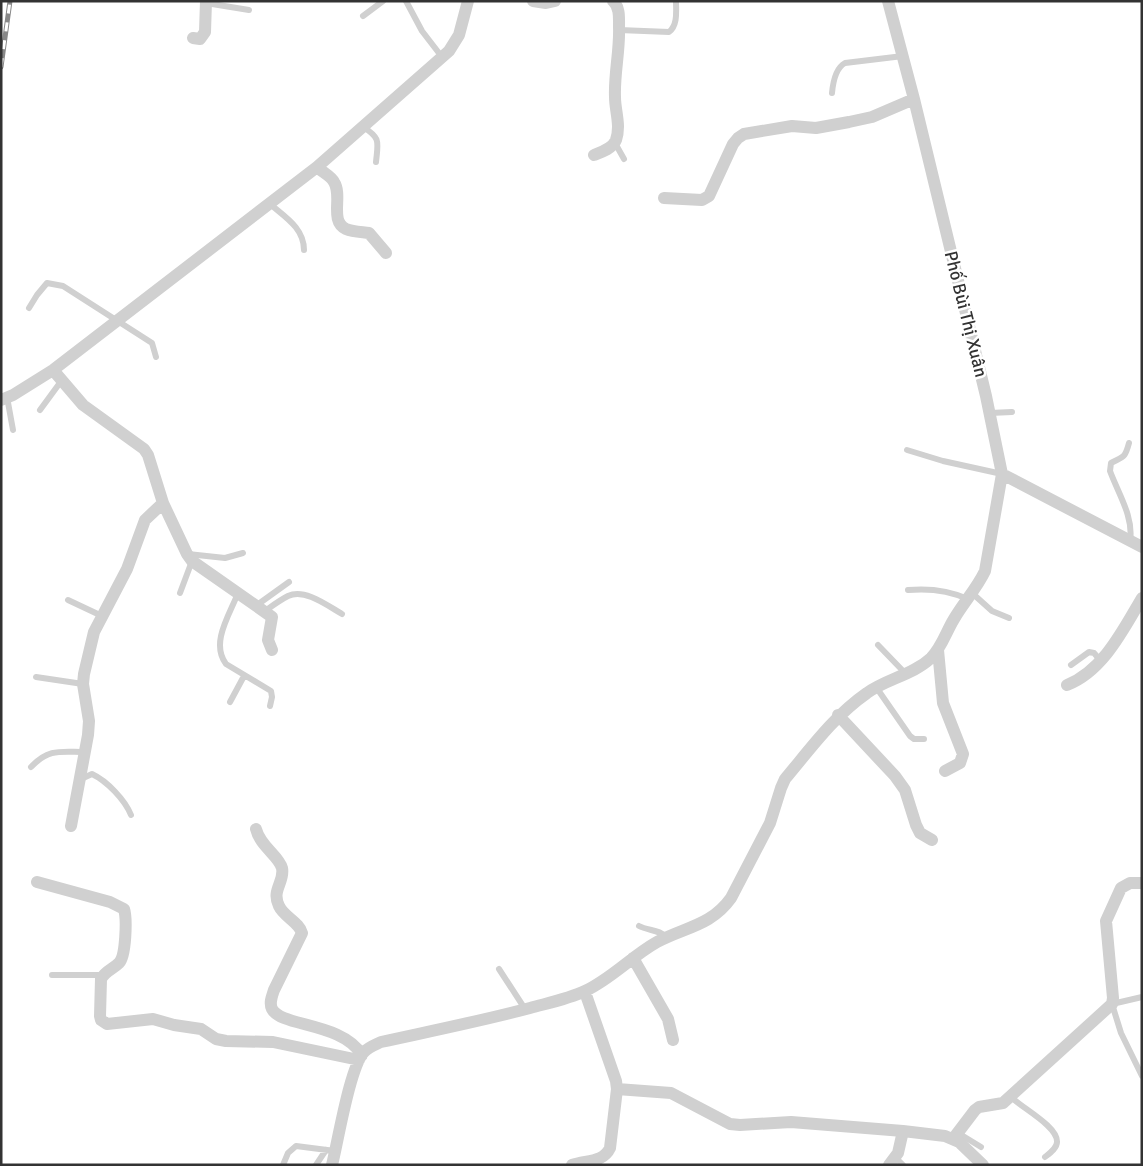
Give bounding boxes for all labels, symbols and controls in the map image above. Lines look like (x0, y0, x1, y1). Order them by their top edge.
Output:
street label: Phố Bùi Thị Xuân (940, 249, 992, 379)

